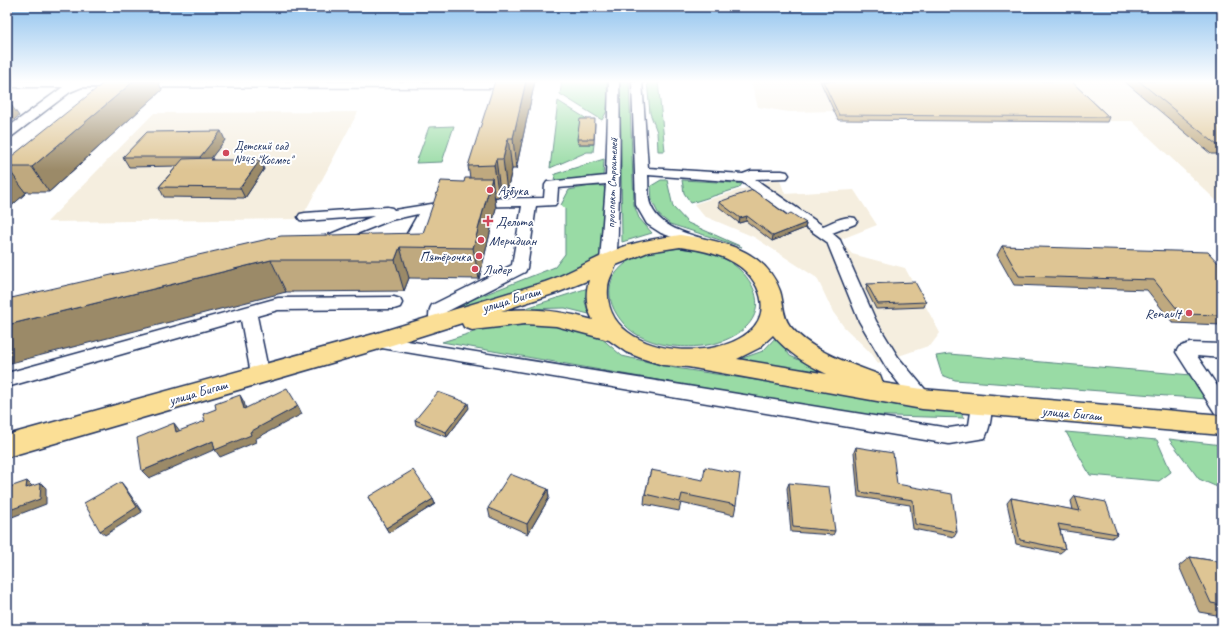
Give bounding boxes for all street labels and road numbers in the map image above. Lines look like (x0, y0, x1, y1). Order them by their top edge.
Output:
street label: проспект Строителей (602, 137, 622, 228)
street label: улица Бигаш (479, 282, 543, 317)
street label: улица Бигаш (166, 376, 230, 409)
street label: улица Бигаш (1040, 402, 1103, 425)

